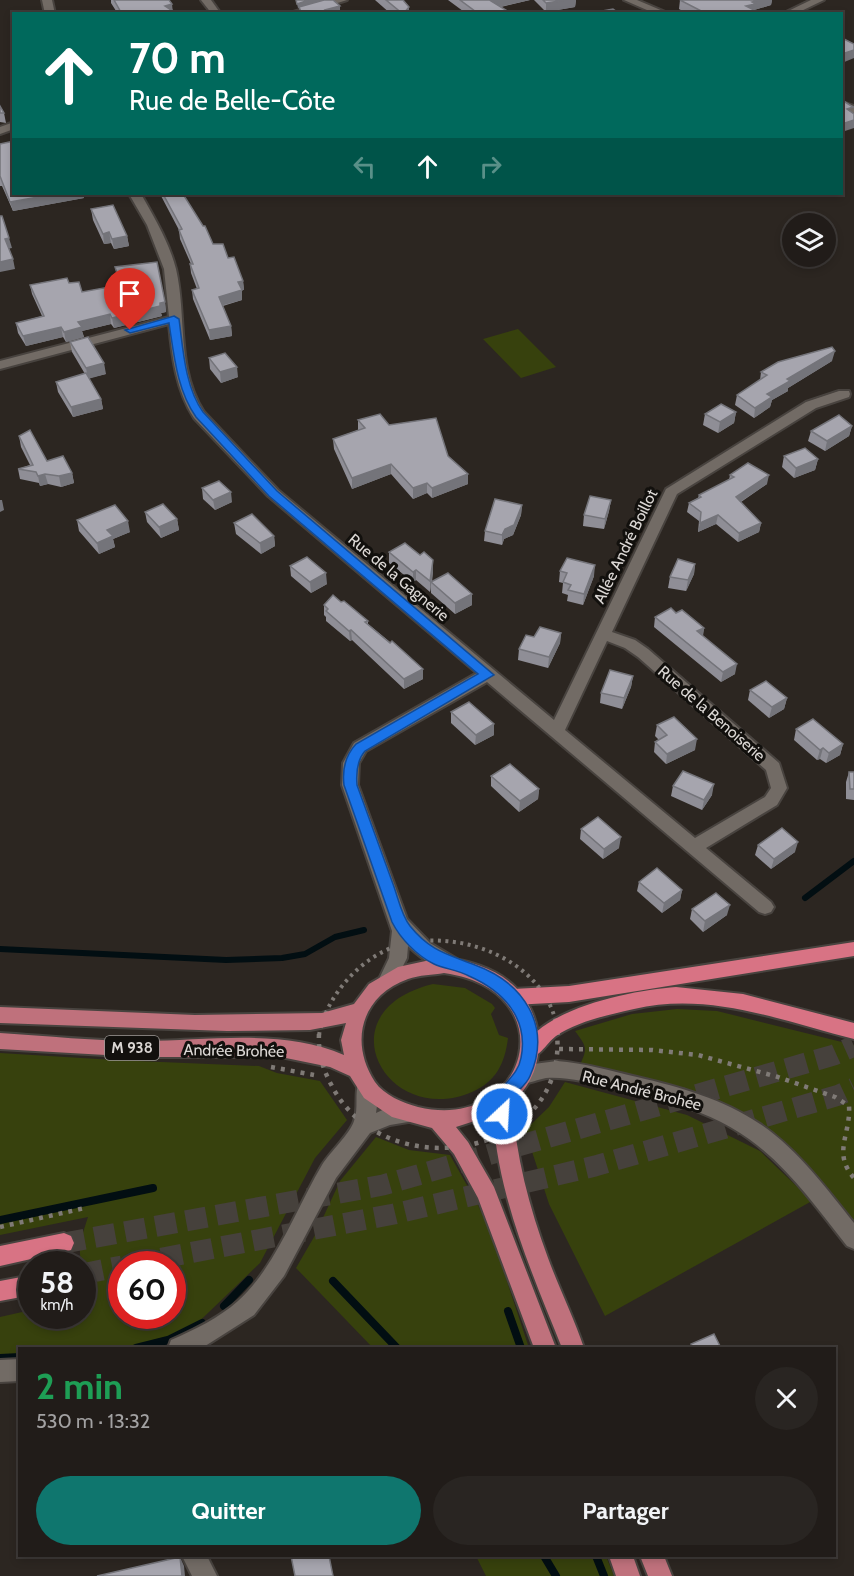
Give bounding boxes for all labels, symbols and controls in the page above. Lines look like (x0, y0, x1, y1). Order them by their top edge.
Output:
text: 70 m (129, 32, 226, 84)
icon: ahead (30, 36, 108, 114)
text: Rue de Belle-Côte (129, 84, 335, 117)
icon: left (348, 150, 381, 183)
icon: ahead (411, 150, 444, 183)
icon: right (474, 150, 507, 183)
map controls (782, 213, 836, 267)
button: layers (782, 213, 836, 267)
pin (104, 268, 155, 330)
icon: arrive (113, 277, 146, 310)
street label: Allée André Boillot (590, 485, 662, 606)
street label: Rue de la Gagnerie (344, 530, 453, 625)
street label: Rue de la Benoiserie (654, 662, 769, 765)
road number: M 938 (105, 1036, 159, 1060)
street label: Andrée Brohée (183, 1040, 284, 1061)
street label: Rue André Brohée (580, 1066, 703, 1114)
position arrow (470, 1082, 534, 1146)
speed limit sign: 60 (108, 1251, 186, 1329)
text: 58 (40, 1264, 74, 1301)
text: km/h (41, 1296, 73, 1314)
text: 2 min (36, 1364, 123, 1408)
button: close (755, 1367, 818, 1430)
text: 530 m · 13:32 (36, 1409, 150, 1433)
button: Quitter (36, 1476, 421, 1545)
button: Partager (433, 1476, 818, 1545)

